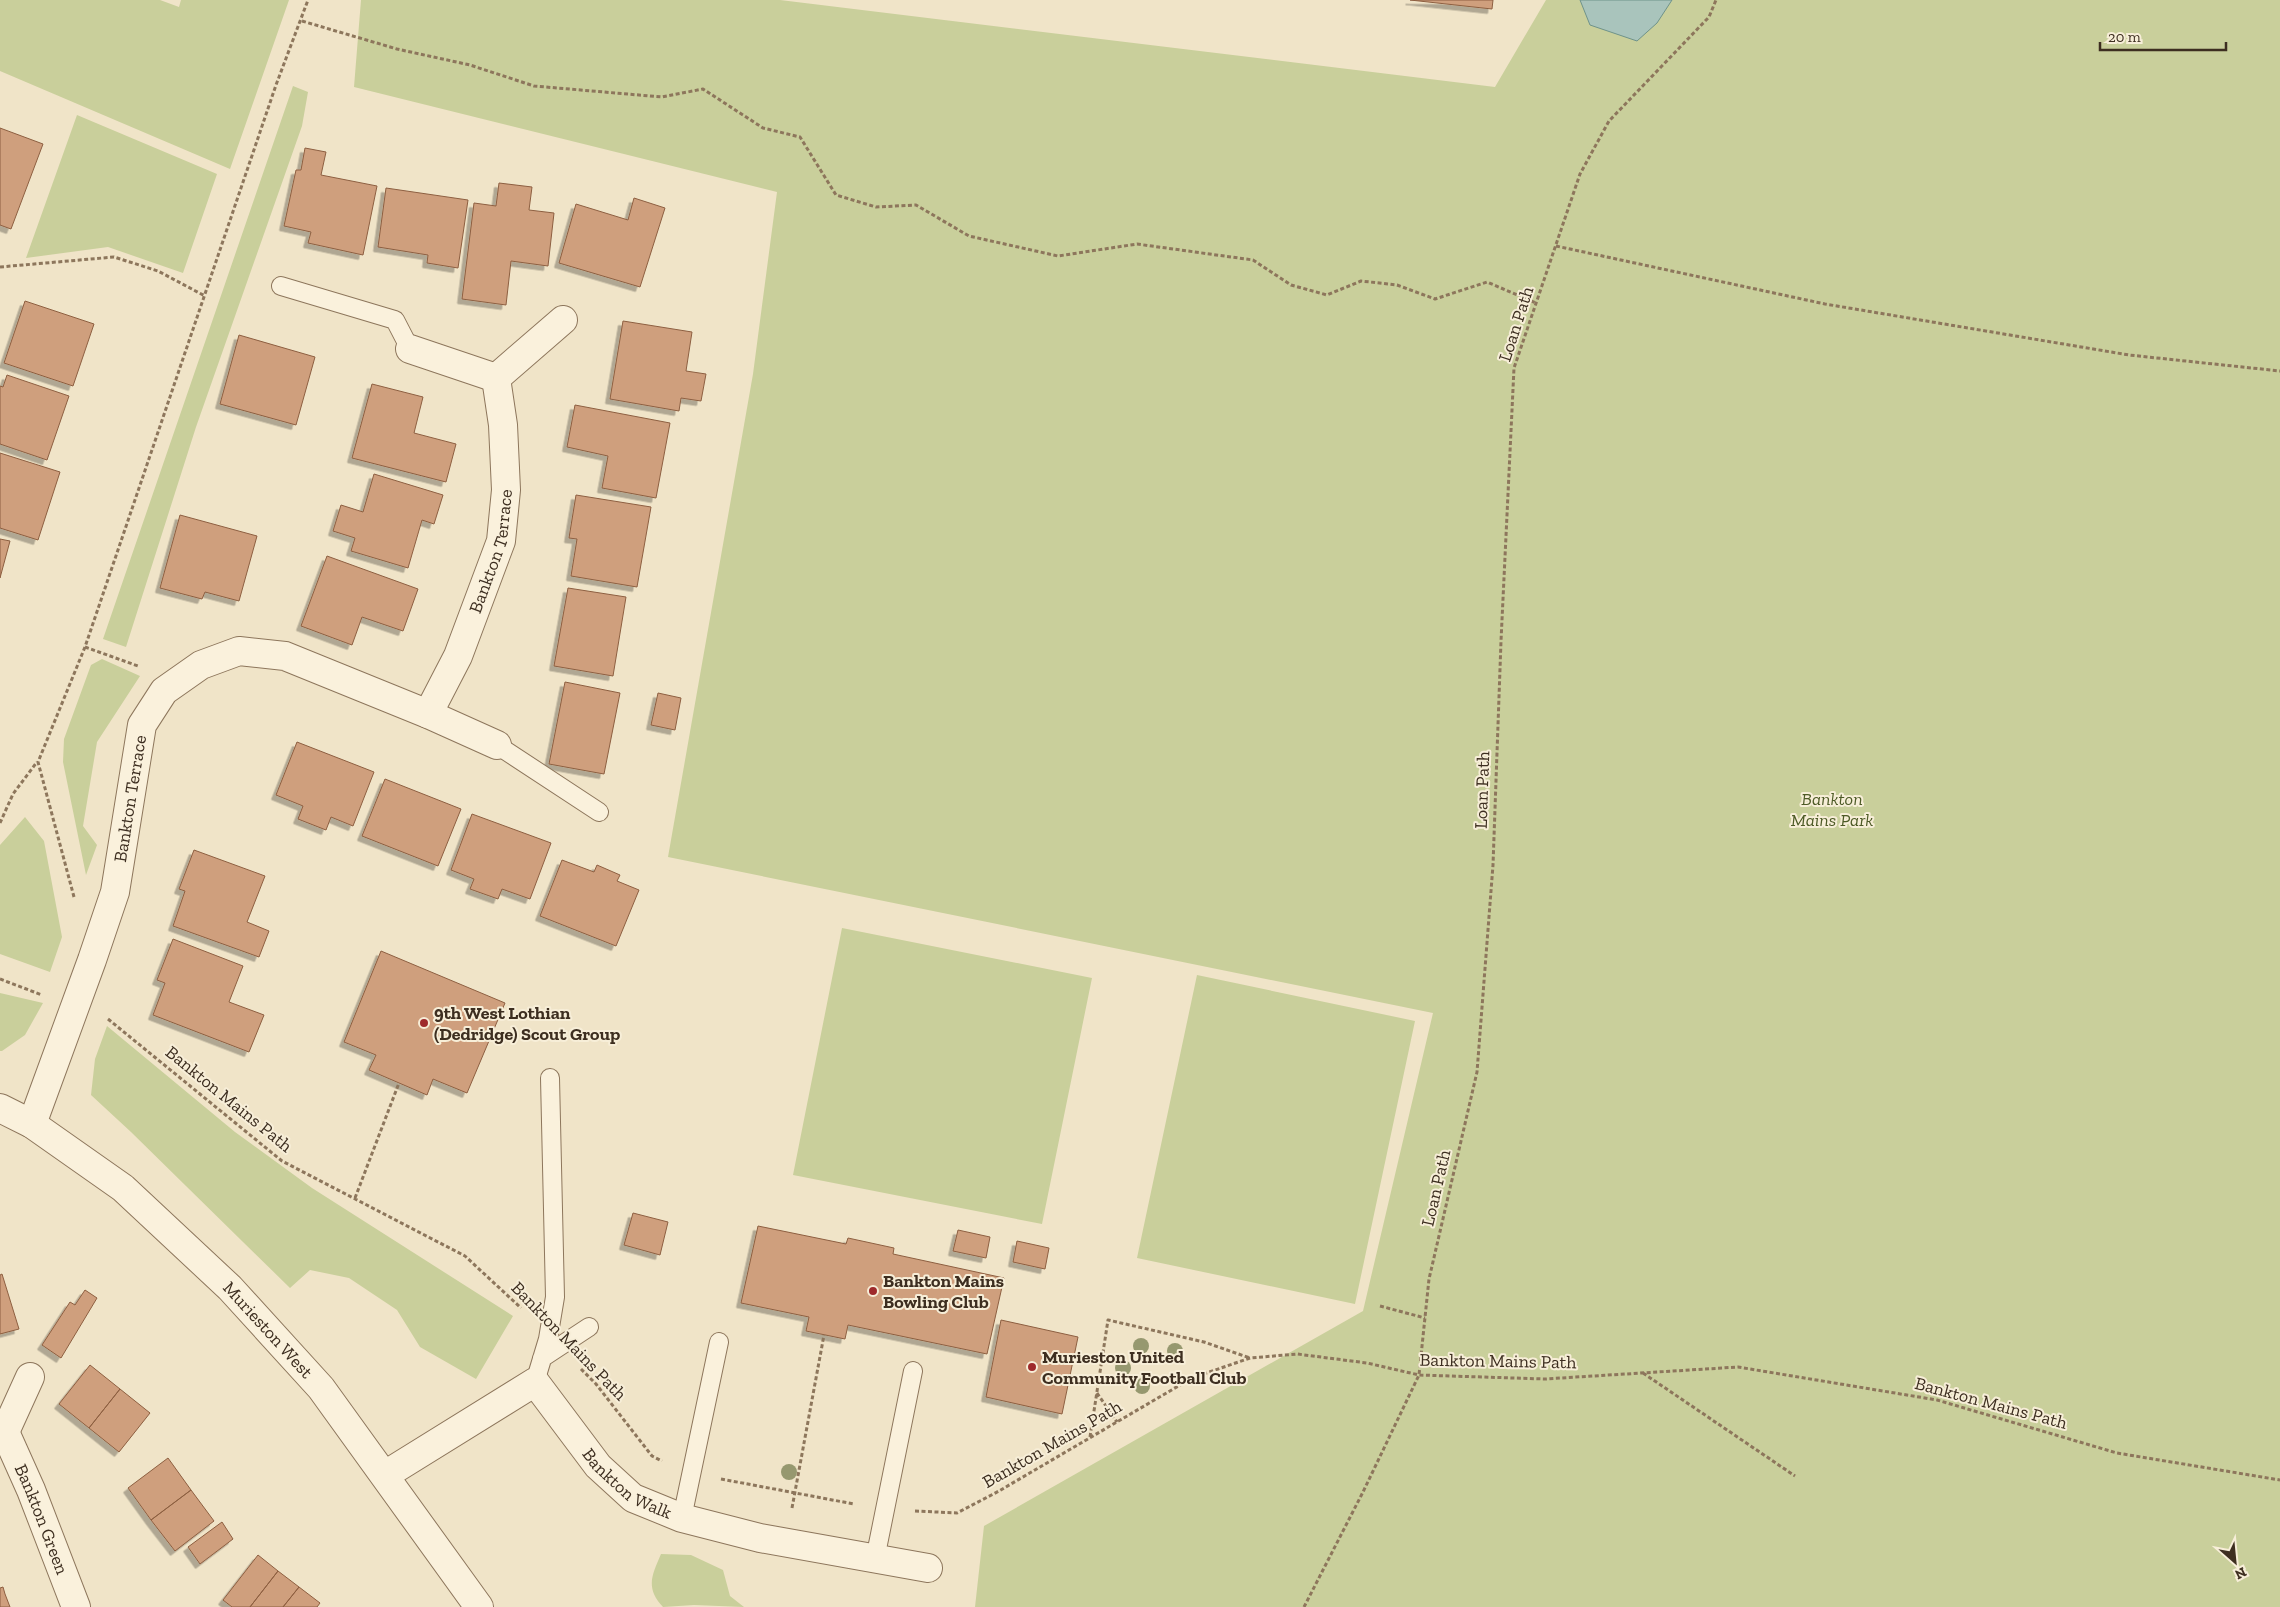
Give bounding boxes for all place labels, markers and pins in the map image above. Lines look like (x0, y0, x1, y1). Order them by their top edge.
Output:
place label: 9th West Lothian (Dedridge) Scout Group (434, 1002, 620, 1045)
marker: 9th West Lothian (Dedridge) Scout Group (418, 1017, 430, 1029)
place label: Bankton Mains Bowling Club (883, 1270, 1004, 1313)
marker: Bankton Mains Bowling Club (867, 1285, 879, 1297)
place label: Murieston United Community Football Club (1042, 1346, 1246, 1389)
marker: Murieston United Community Football Club (1026, 1361, 1038, 1373)

